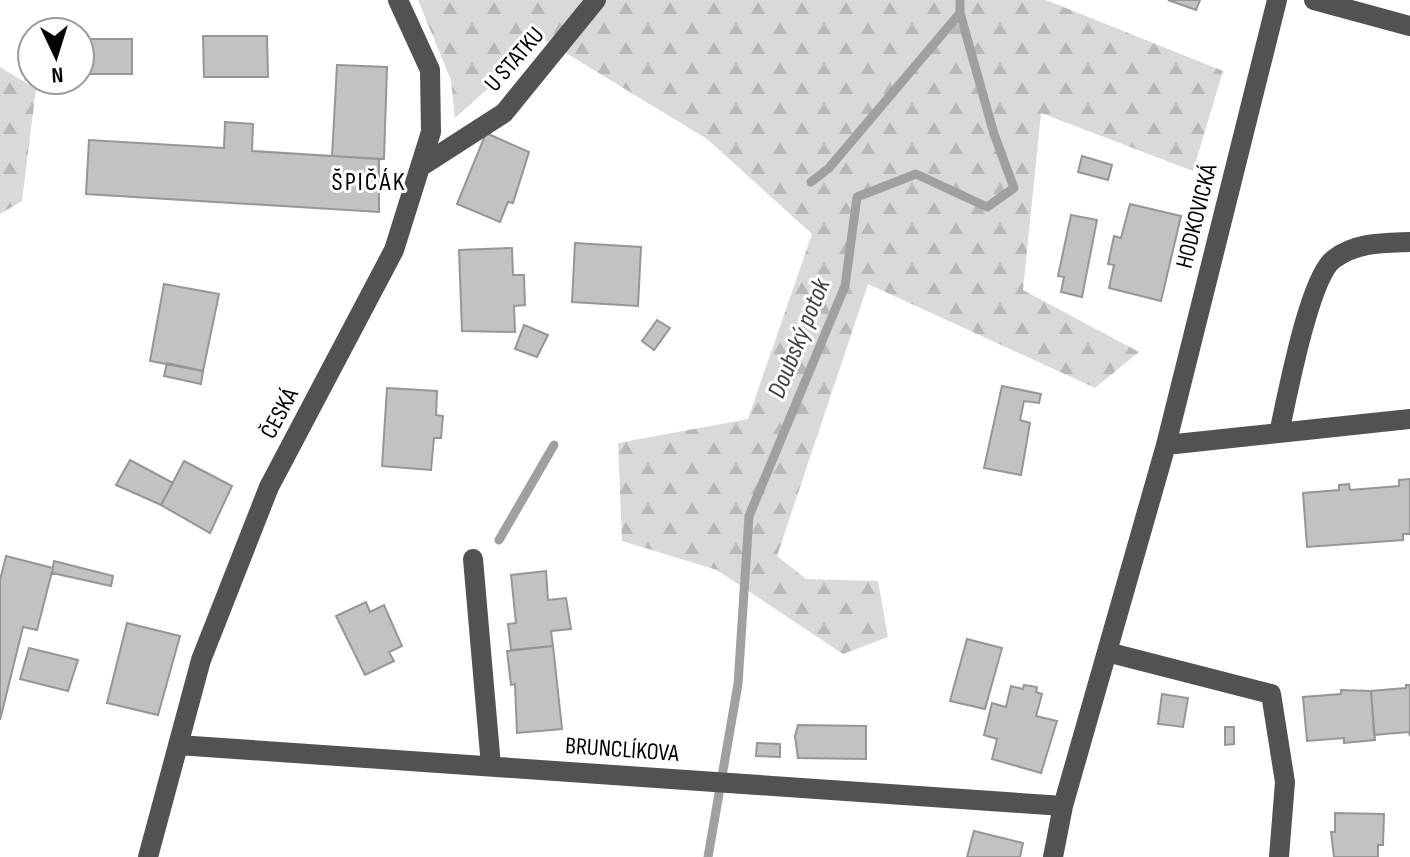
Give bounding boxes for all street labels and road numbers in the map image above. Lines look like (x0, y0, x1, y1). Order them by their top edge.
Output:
street label: U STATKU (478, 21, 550, 98)
street label: HODKOVICKÁ (1170, 160, 1224, 271)
street label: ČESKÁ (254, 382, 305, 443)
street label: BRUNCLÍKOVA (564, 731, 680, 768)

